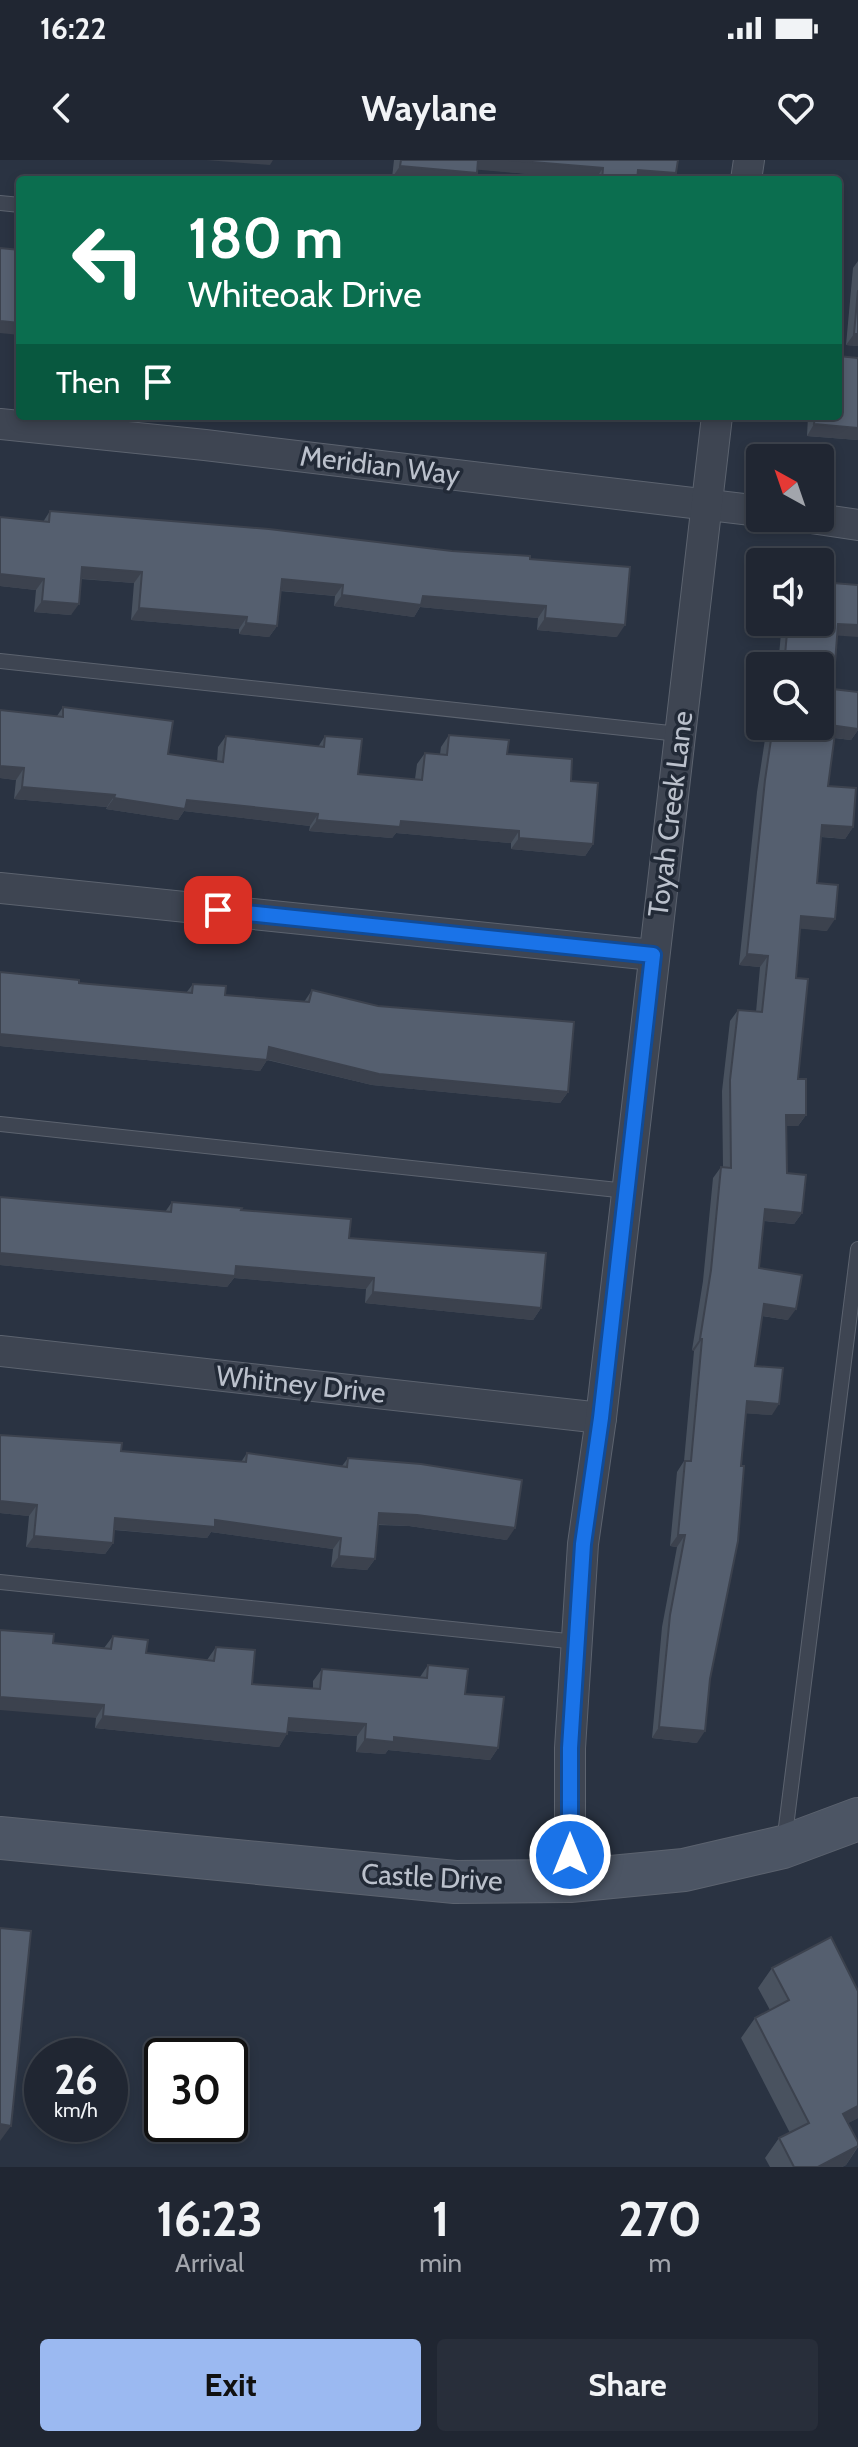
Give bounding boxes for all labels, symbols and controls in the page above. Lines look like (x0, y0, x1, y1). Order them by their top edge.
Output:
text: 16:22 (40, 10, 106, 47)
icon: back (40, 86, 84, 130)
text: Waylane (361, 86, 497, 130)
icon: heart (774, 86, 818, 130)
text: 180 m (188, 204, 343, 272)
icon: left (56, 208, 160, 312)
text: Whiteoak Drive (188, 272, 422, 316)
icon: arrive (136, 360, 180, 404)
text: Then (56, 364, 120, 401)
street label: Meridian Way (298, 438, 462, 492)
north arrow (746, 444, 834, 532)
map controls (746, 444, 834, 740)
button: sound (746, 548, 834, 636)
button: search (746, 652, 834, 740)
street label: Toyah Creek Lane (641, 709, 699, 919)
pin (184, 876, 252, 944)
icon: arrive (196, 888, 240, 932)
street label: Whitney Drive (215, 1358, 387, 1410)
position arrow (528, 1813, 612, 1897)
street label: Castle Drive (360, 1856, 504, 1898)
speed limit sign: 30 (144, 2038, 248, 2142)
text: 26 (54, 2055, 98, 2104)
text: km/h (54, 2098, 98, 2122)
text: 16:23 (156, 2190, 263, 2248)
text: 1 (432, 2190, 449, 2248)
text: 270 (618, 2190, 702, 2248)
text: Arrival (175, 2247, 244, 2279)
text: min (419, 2247, 462, 2279)
text: m (649, 2247, 671, 2279)
button: Exit (40, 2339, 421, 2431)
button: Share (437, 2339, 818, 2431)

